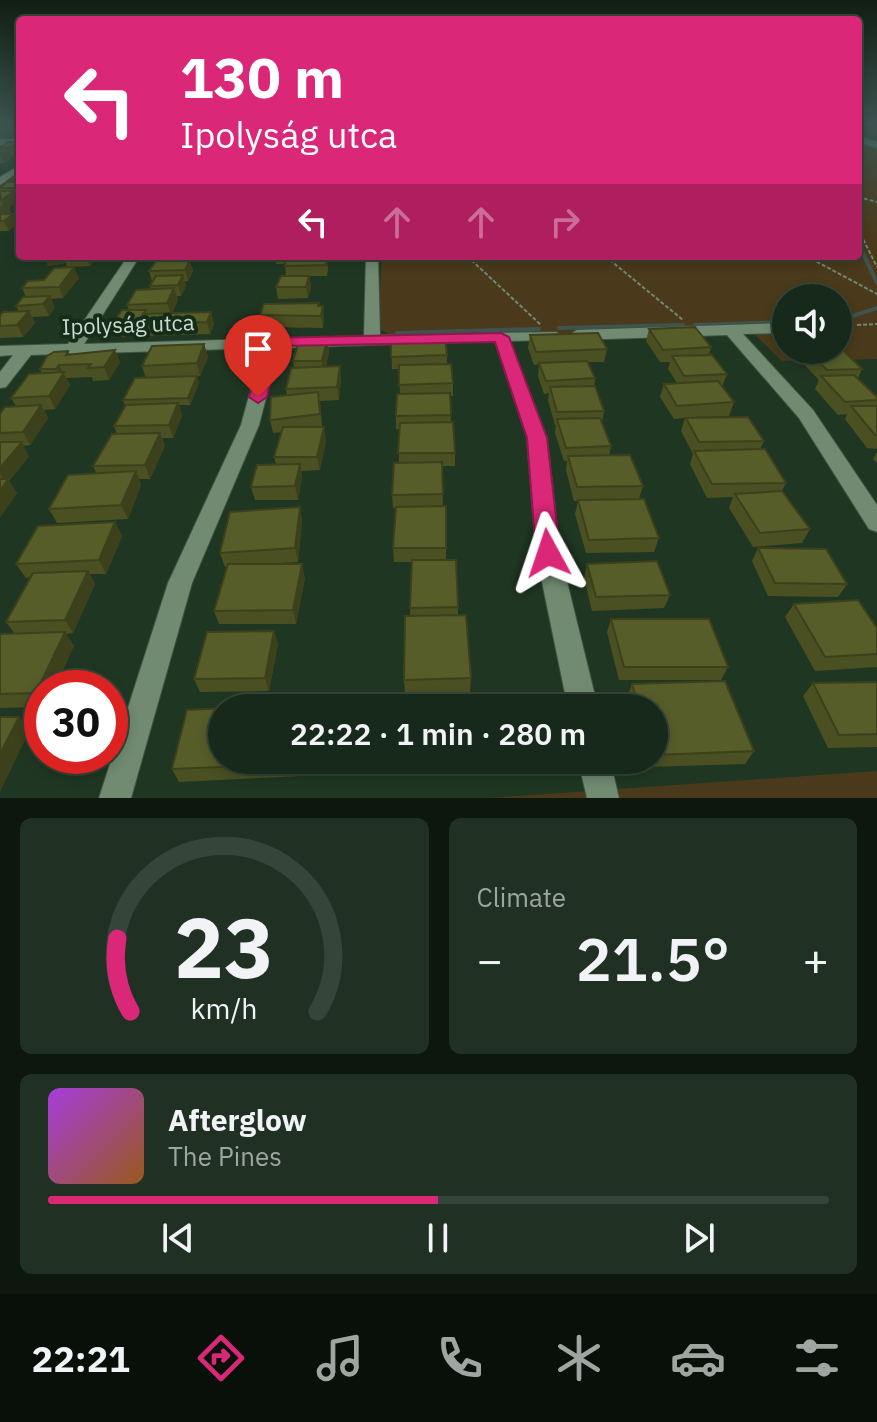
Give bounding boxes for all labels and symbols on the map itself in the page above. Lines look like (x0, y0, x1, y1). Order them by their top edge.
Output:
street label: Ipolyság utca (61, 307, 195, 341)
pin (224, 315, 292, 397)
position arrow (506, 511, 590, 595)
speed limit sign: 30 (24, 670, 128, 774)

